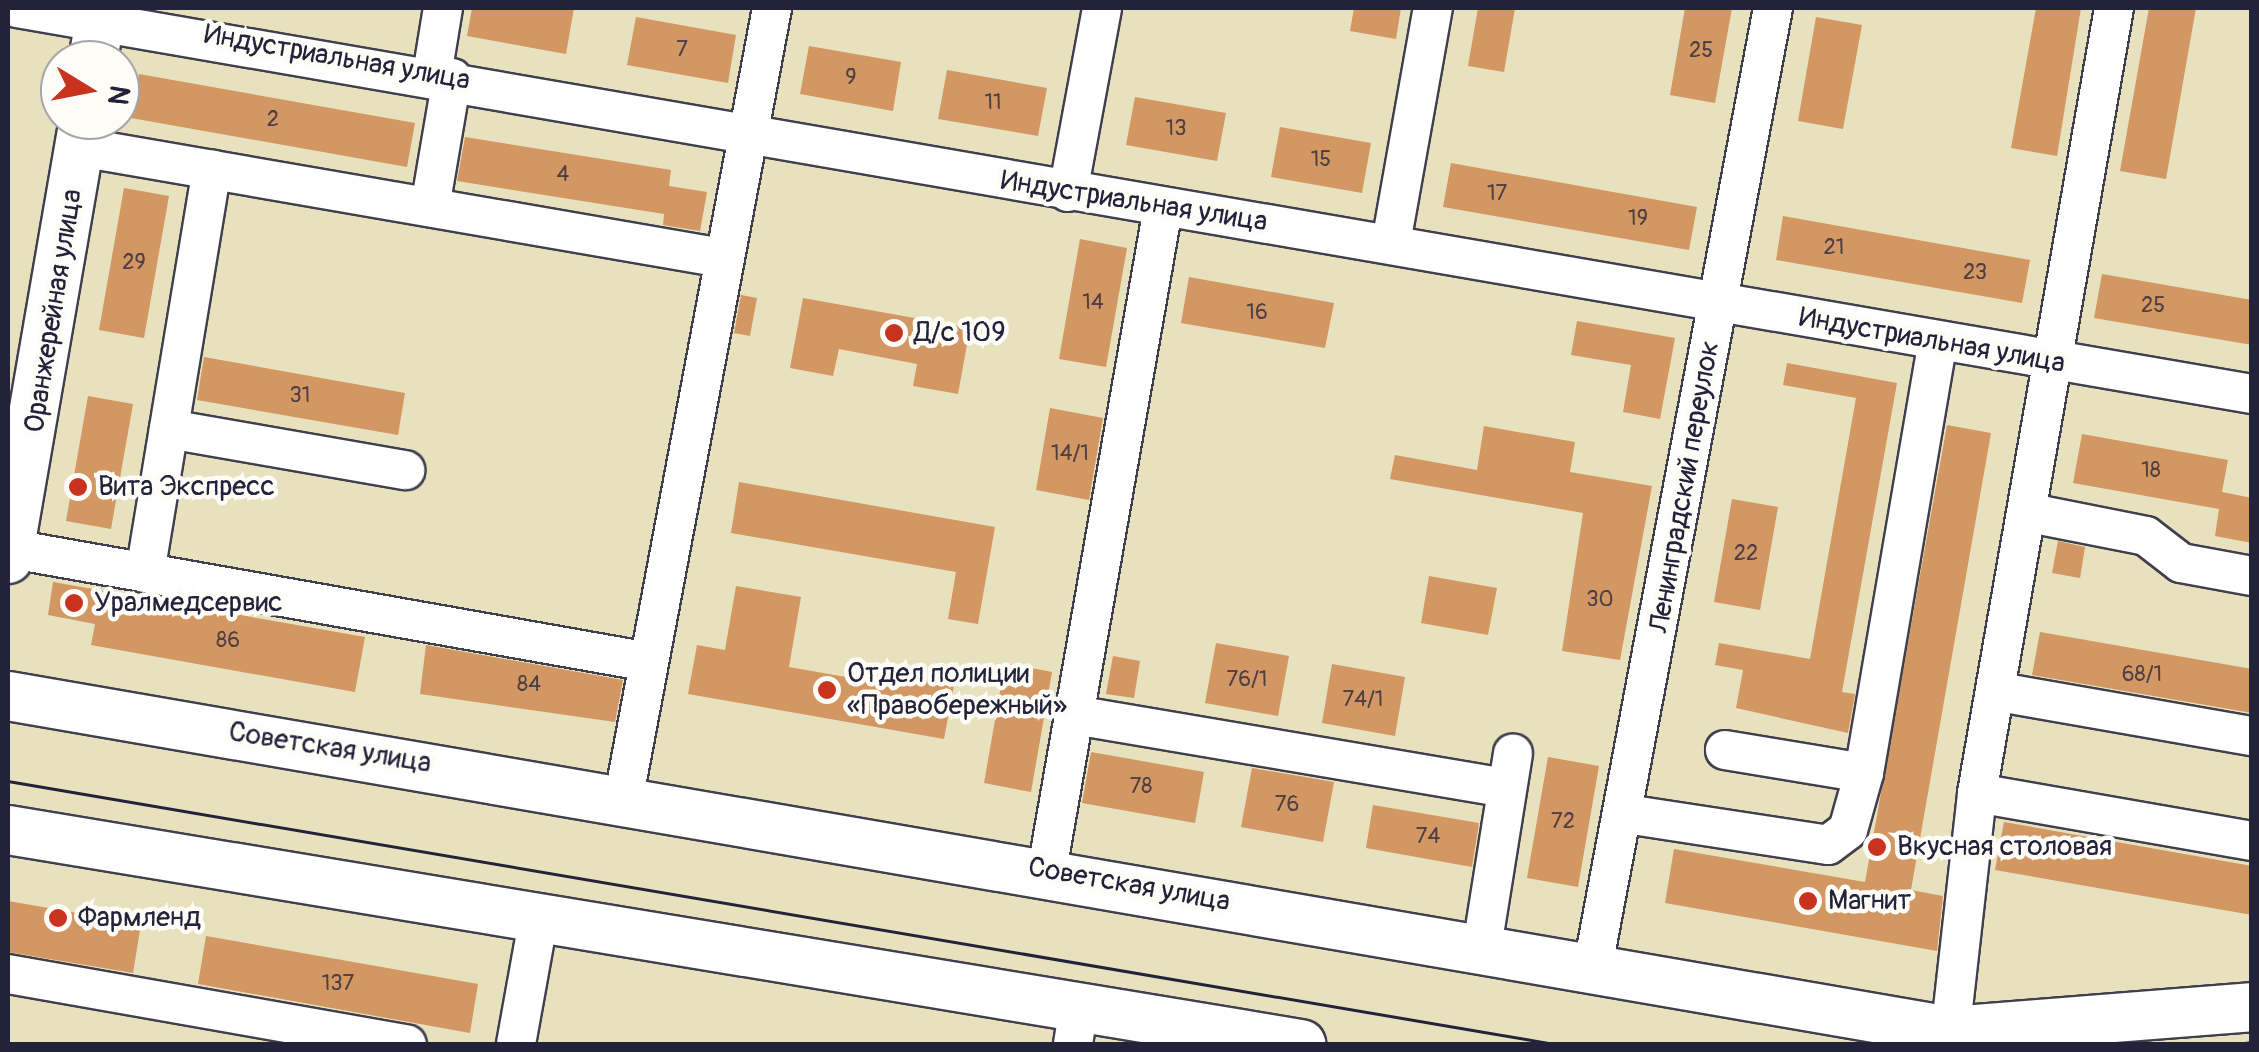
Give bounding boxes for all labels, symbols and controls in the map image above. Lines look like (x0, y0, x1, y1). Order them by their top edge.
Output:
street label: Индустриальная улица (201, 18, 473, 98)
house number: 7 (676, 37, 688, 63)
house number: 25 (1689, 38, 1713, 64)
north arrow (40, 40, 140, 140)
house number: 9 (845, 65, 857, 91)
text: N (99, 83, 137, 107)
house number: 11 (984, 90, 1002, 116)
house number: 2 (267, 107, 279, 133)
house number: 13 (1166, 116, 1186, 142)
house number: 15 (1311, 147, 1331, 173)
house number: 4 (557, 162, 569, 188)
street label: Индустриальная улица (998, 164, 1270, 240)
house number: 17 (1487, 181, 1507, 207)
street label: Оранжерейная улица (18, 187, 90, 435)
house number: 19 (1628, 206, 1648, 232)
house number: 21 (1824, 235, 1844, 261)
house number: 29 (122, 250, 146, 276)
house number: 23 (1963, 260, 1987, 286)
house number: 14 (1082, 290, 1104, 316)
house number: 25 (2141, 293, 2165, 319)
house number: 16 (1246, 300, 1268, 326)
street label: Индустриальная улица (1796, 301, 2068, 381)
place label: Д/с 109 (914, 316, 1006, 350)
marker: Д/с 109 (883, 322, 905, 344)
street label: Ленинградский переулок (1643, 339, 1727, 635)
house number: 31 (290, 383, 310, 409)
house number: 14/1 (1051, 441, 1089, 467)
house number: 18 (2141, 458, 2161, 484)
place label: Вита Экспресс (98, 470, 275, 504)
marker: Вита Экспресс (67, 476, 89, 498)
house number: 22 (1734, 541, 1758, 567)
place label: Уралмедсервис (94, 586, 283, 620)
house number: 30 (1586, 587, 1614, 613)
marker: Уралмедсервис (63, 592, 85, 614)
house number: 86 (216, 628, 240, 654)
place label: Отдел полиции «Правобережный» (847, 657, 1067, 723)
house number: 68/1 (2122, 662, 2162, 688)
house number: 76/1 (1227, 667, 1267, 693)
house number: 84 (517, 672, 541, 698)
marker: Отдел полиции «Правобережный» (816, 679, 838, 701)
house number: 74/1 (1343, 687, 1383, 713)
street label: Советская улица (226, 715, 434, 781)
house number: 78 (1130, 774, 1152, 800)
house number: 76 (1275, 792, 1299, 818)
house number: 72 (1551, 809, 1575, 835)
house number: 74 (1416, 824, 1440, 850)
place label: Вкусная столовая (1897, 830, 2112, 864)
marker: Вкусная столовая (1866, 836, 1888, 858)
street label: Советская улица (1025, 851, 1233, 919)
place label: Магнит (1828, 884, 1911, 918)
marker: Магнит (1797, 890, 1819, 912)
place label: Фармленд (78, 901, 201, 935)
marker: Фармленд (47, 907, 69, 929)
house number: 137 (322, 971, 354, 997)

